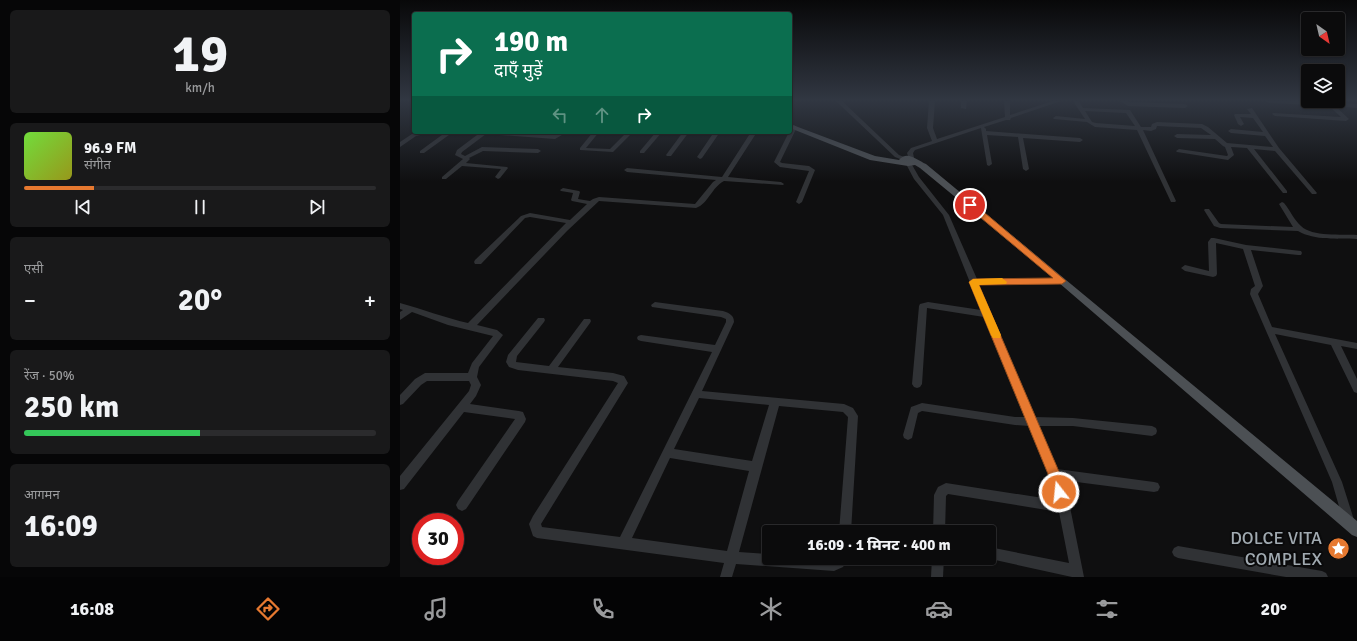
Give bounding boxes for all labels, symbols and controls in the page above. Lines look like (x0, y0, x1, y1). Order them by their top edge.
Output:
north arrow (1301, 12, 1345, 56)
map controls (1301, 12, 1345, 108)
text: 19 (172, 22, 228, 86)
text: 190 m (494, 25, 568, 59)
icon: right (428, 28, 480, 80)
text: दाएँ मुड़ें (494, 59, 543, 81)
button: layers (1301, 64, 1345, 108)
text: km/h (185, 80, 215, 96)
icon: left (549, 104, 571, 126)
icon: ahead (591, 104, 613, 126)
icon: right (633, 104, 655, 126)
text: 96.9 FM (84, 139, 136, 157)
text: संगीत (84, 157, 111, 173)
pin (953, 188, 987, 222)
icon: arrive (959, 194, 981, 216)
icon: previous (72, 196, 94, 218)
icon: pause (189, 196, 211, 218)
icon: next (306, 196, 328, 218)
text: एसी (24, 261, 43, 277)
text: 20° (178, 282, 222, 319)
text: − (24, 287, 36, 314)
text: + (364, 287, 376, 314)
text: रेंज · 50% (24, 368, 74, 384)
text: 250 km (24, 389, 119, 426)
position arrow (1038, 471, 1080, 513)
text: आगमन (24, 487, 60, 503)
text: 16:09 (24, 508, 98, 545)
speed limit sign: 30 (412, 513, 464, 565)
place label: DOLCE VITA COMPLEX (1230, 527, 1322, 570)
place icon: DOLCE VITA COMPLEX (1325, 535, 1351, 561)
text: 16:09 · 1 मिनट · 400 m (807, 536, 951, 554)
icon: directions (254, 595, 282, 623)
icon: music (422, 595, 450, 623)
icon: phone (589, 595, 617, 623)
icon: climate (757, 595, 785, 623)
icon: car (925, 595, 953, 623)
icon: filters (1093, 595, 1121, 623)
text: 16:08 (70, 598, 114, 620)
text: 20° (1260, 598, 1287, 620)

